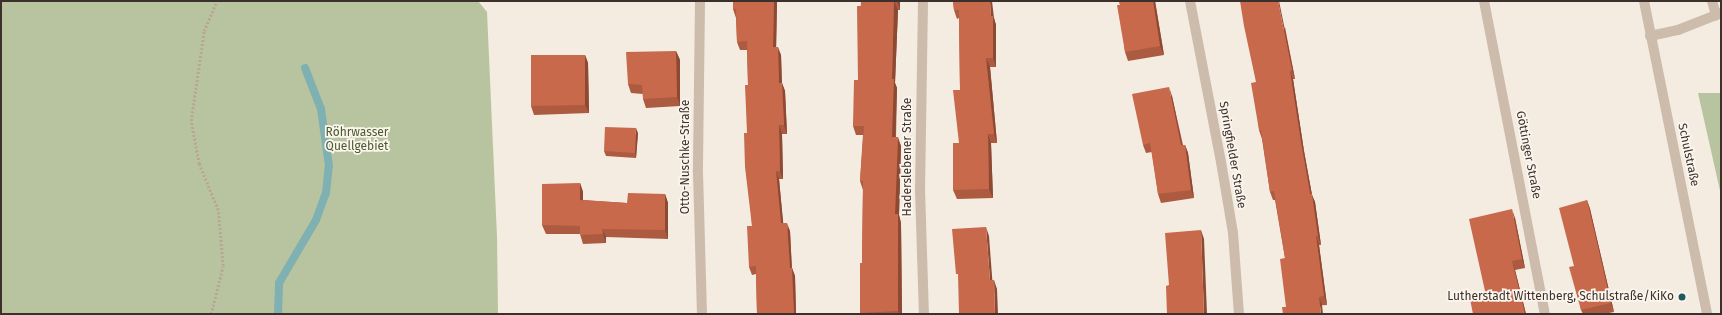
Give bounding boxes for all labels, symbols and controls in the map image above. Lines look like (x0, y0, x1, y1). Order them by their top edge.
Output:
street label: Haderslebener Straße (901, 98, 915, 216)
street label: Otto-Nuschke-Straße (679, 100, 693, 214)
street label: Springfielder Straße (1215, 100, 1249, 210)
street label: Göttinger Straße (1512, 110, 1544, 200)
street label: Schulstraße (1674, 122, 1702, 188)
park label: Röhrwasser Quellgebiet (326, 126, 388, 154)
place label: Lutherstadt Wittenberg, Schulstraße/KiKo (1447, 290, 1674, 304)
marker: Lutherstadt Wittenberg, Schulstraße/KiKo (1677, 292, 1687, 302)

